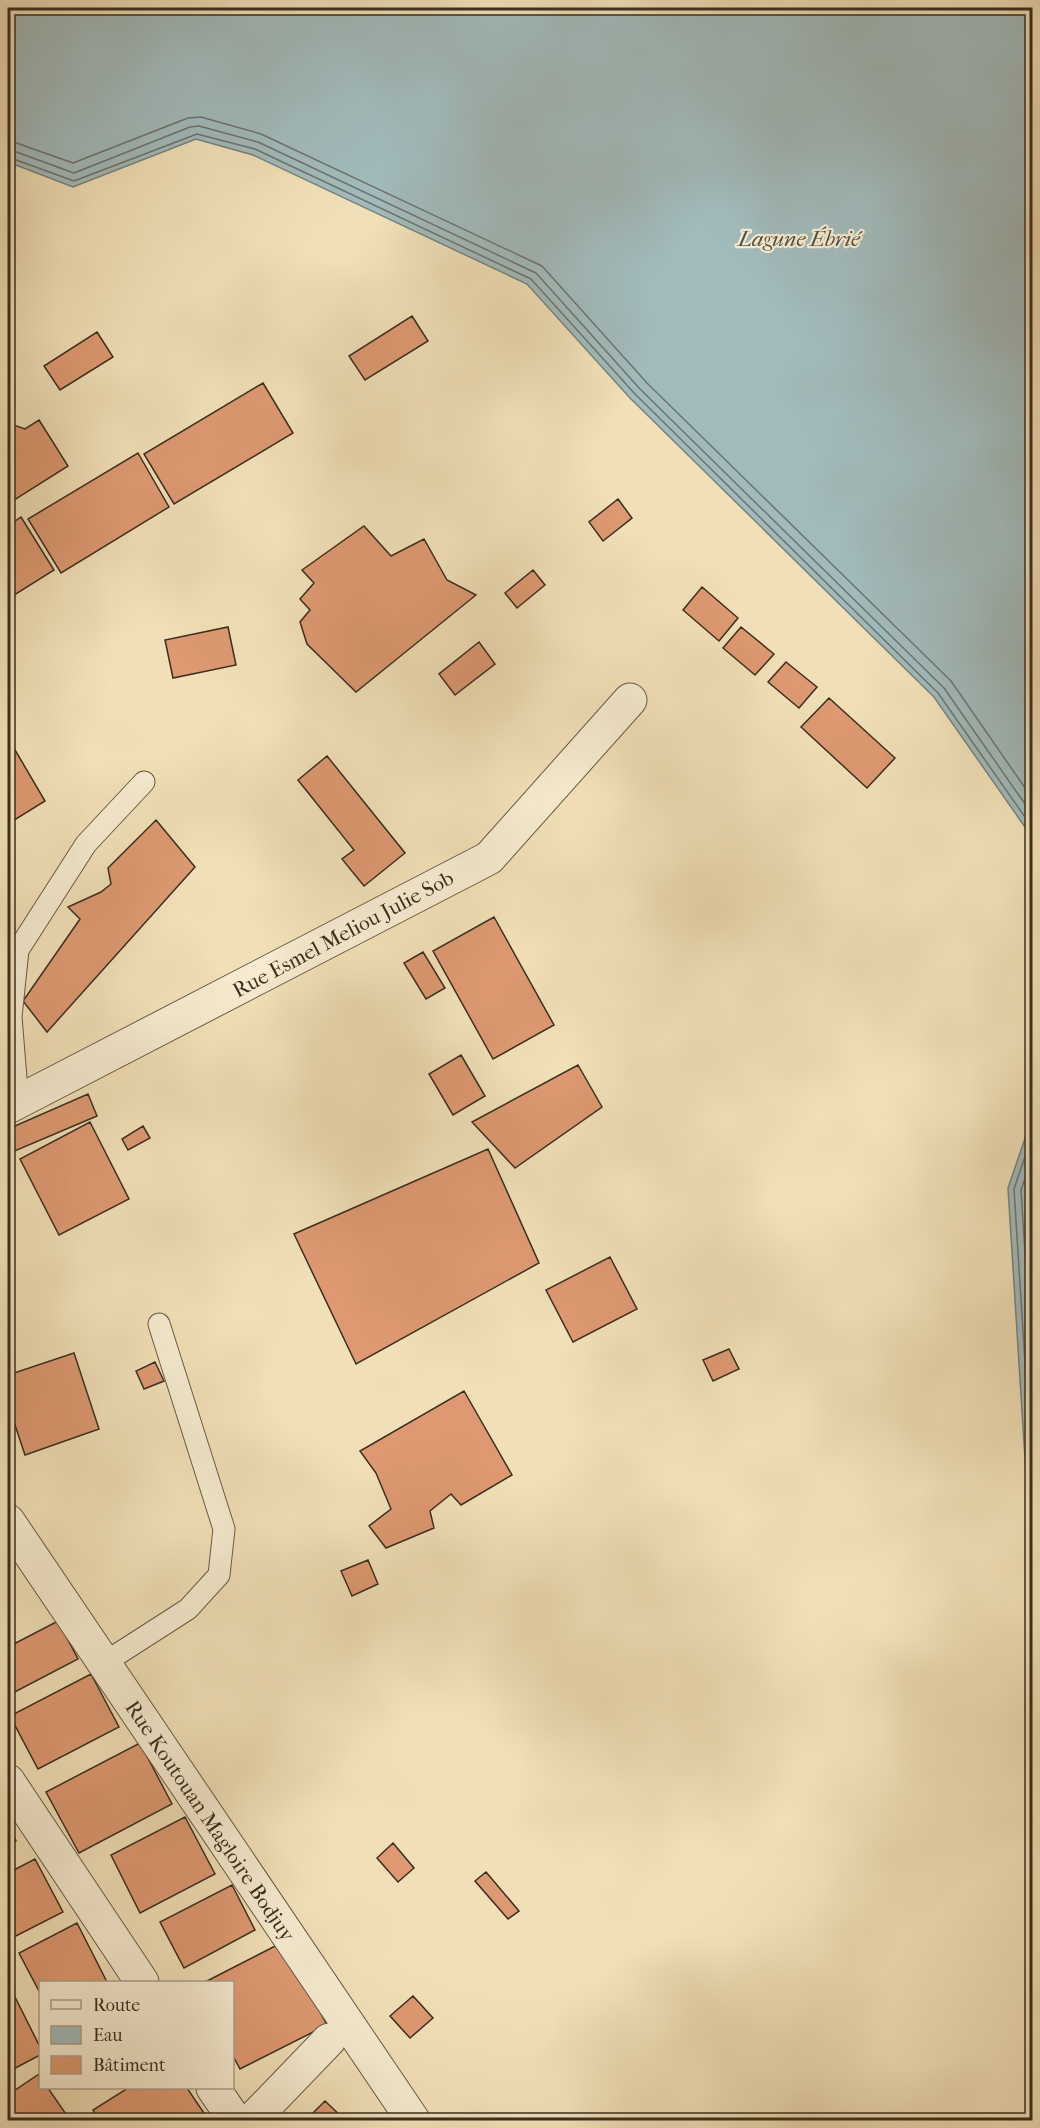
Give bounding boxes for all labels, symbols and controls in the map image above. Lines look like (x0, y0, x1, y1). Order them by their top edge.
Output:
water label: Lagune Ébrié (736, 226, 863, 252)
street label: Rue Esmel Meliou Julie Sob (228, 865, 458, 1003)
street label: Rue Koutouan Magloire Bodjuy (120, 1696, 300, 1947)
legend (39, 1981, 234, 2089)
text: Route (93, 1995, 140, 2016)
text: Eau (93, 2025, 122, 2046)
text: Bâtiment (93, 2055, 166, 2076)

